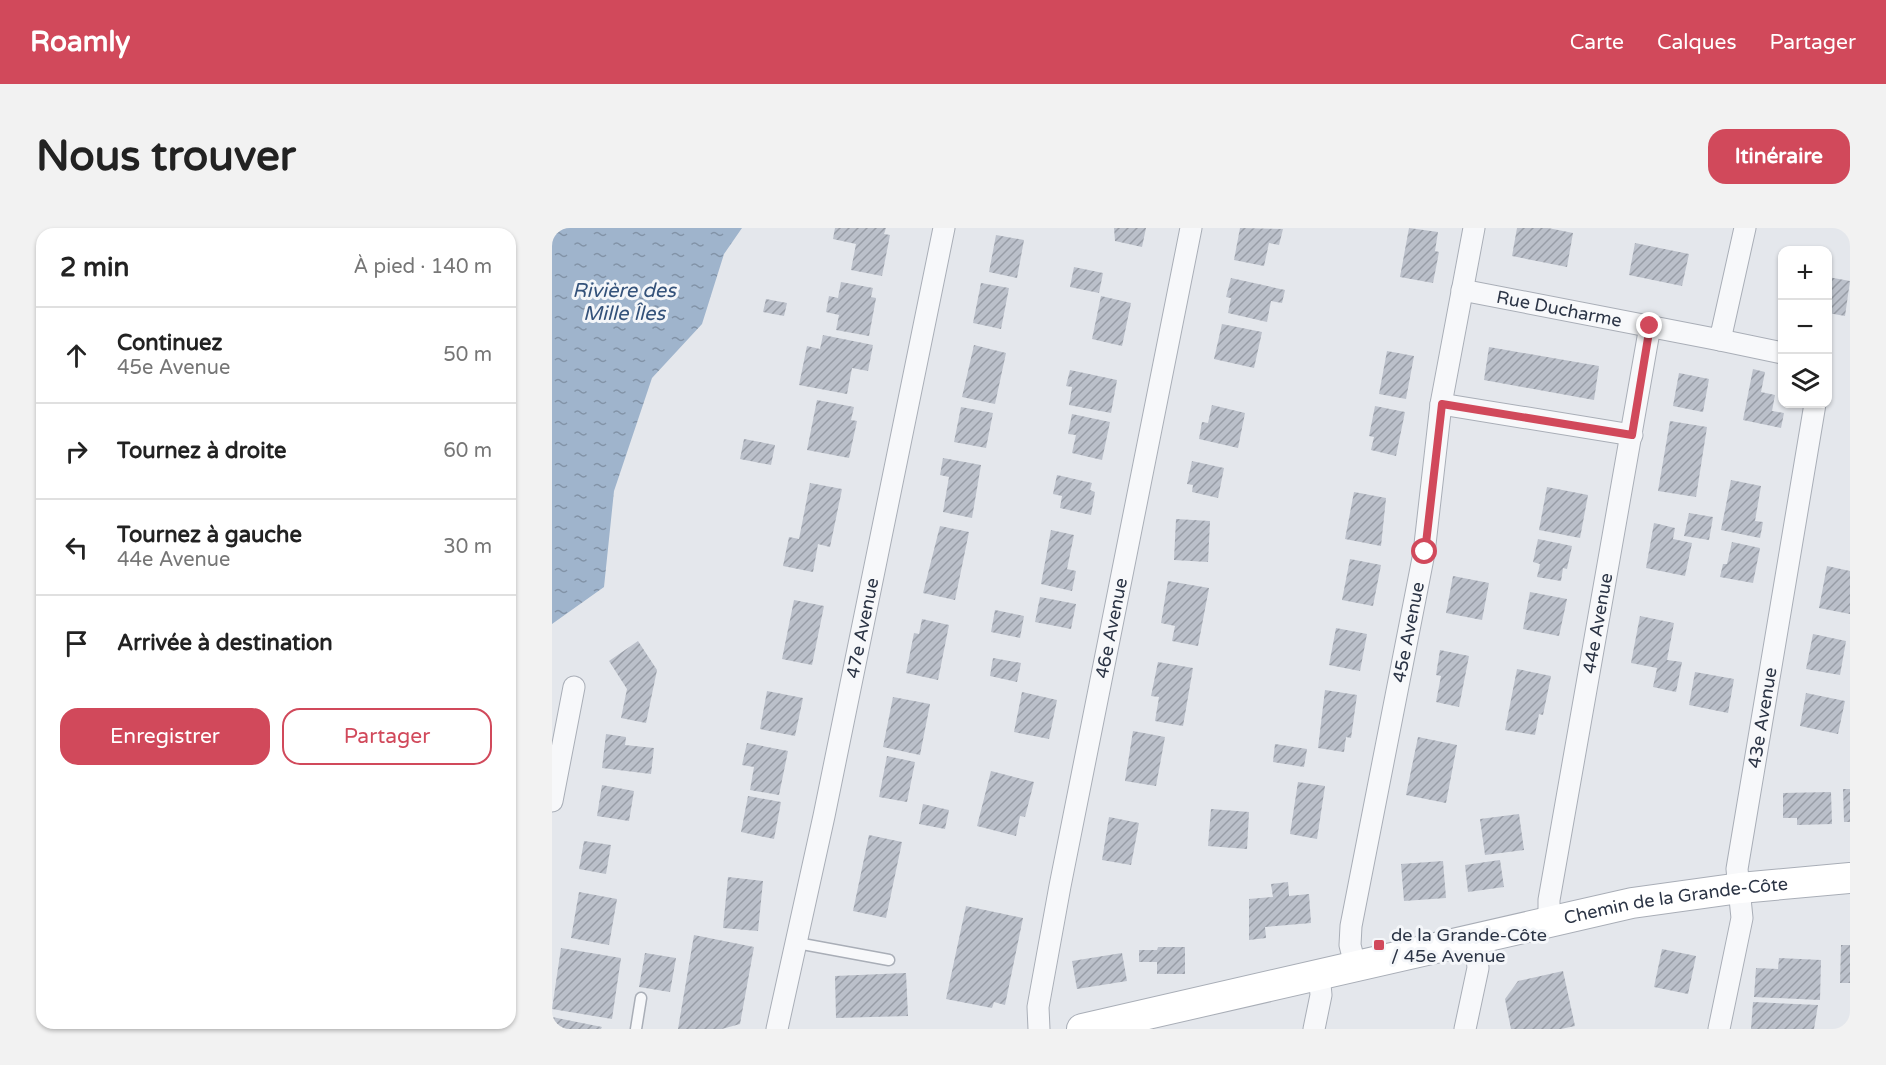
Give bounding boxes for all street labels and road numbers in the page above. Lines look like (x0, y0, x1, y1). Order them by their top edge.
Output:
street label: Rue Ducharme (1495, 286, 1624, 332)
street label: 44e Avenue (1578, 571, 1617, 675)
street label: 47e Avenue (841, 576, 883, 680)
street label: 46e Avenue (1091, 576, 1132, 680)
street label: 45e Avenue (1388, 580, 1429, 684)
street label: 43e Avenue (1743, 666, 1782, 770)
street label: Chemin de la Grande-Côte (1562, 873, 1789, 929)

